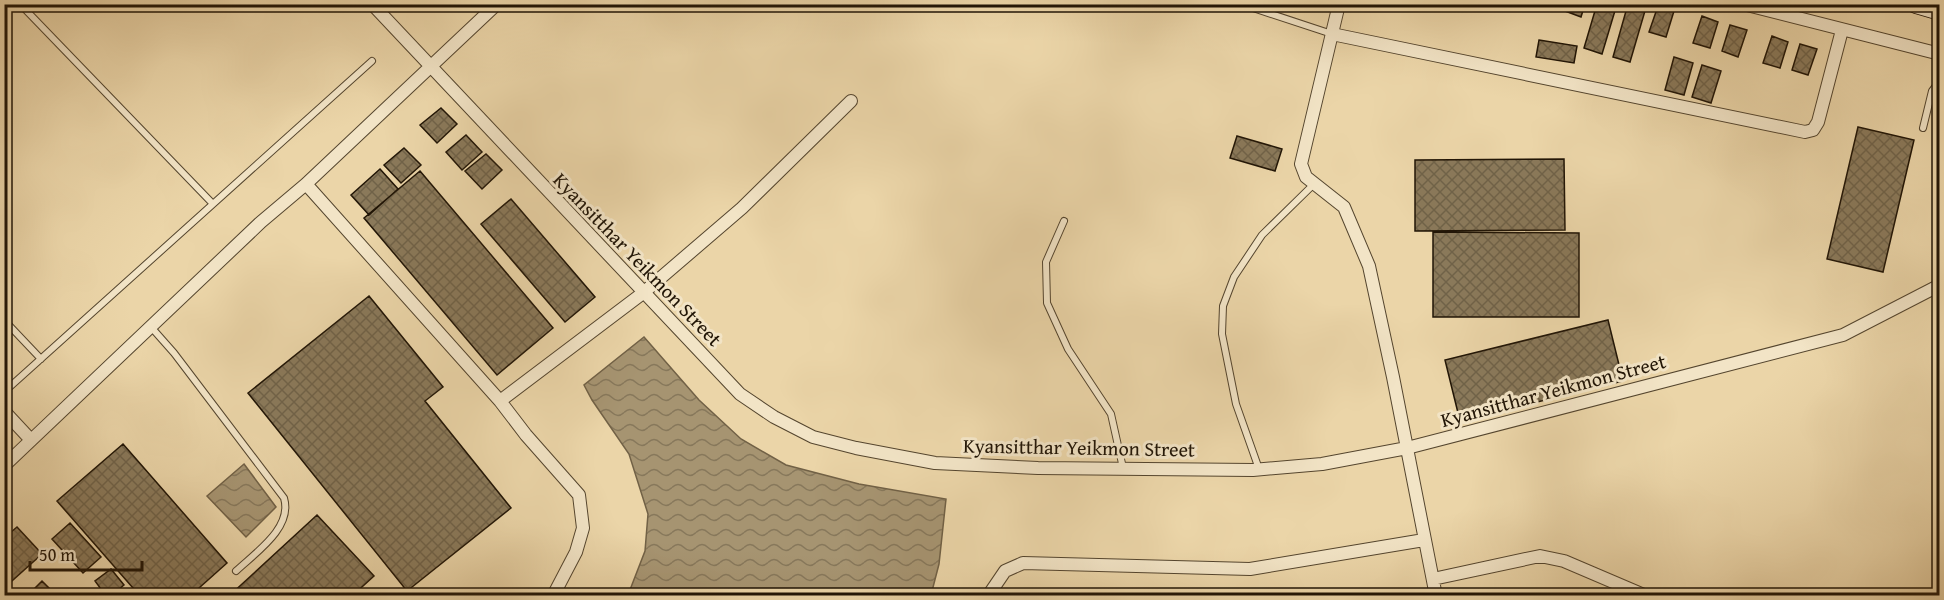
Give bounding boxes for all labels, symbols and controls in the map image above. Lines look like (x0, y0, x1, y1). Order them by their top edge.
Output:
street label: Kyansitthar Yeikmon Street (547, 166, 729, 352)
street label: Kyansitthar Yeikmon Street (1437, 346, 1669, 434)
street label: Kyansitthar Yeikmon Street (963, 430, 1195, 464)
scale bar (30, 534, 142, 572)
text: 50 m (39, 541, 75, 568)

